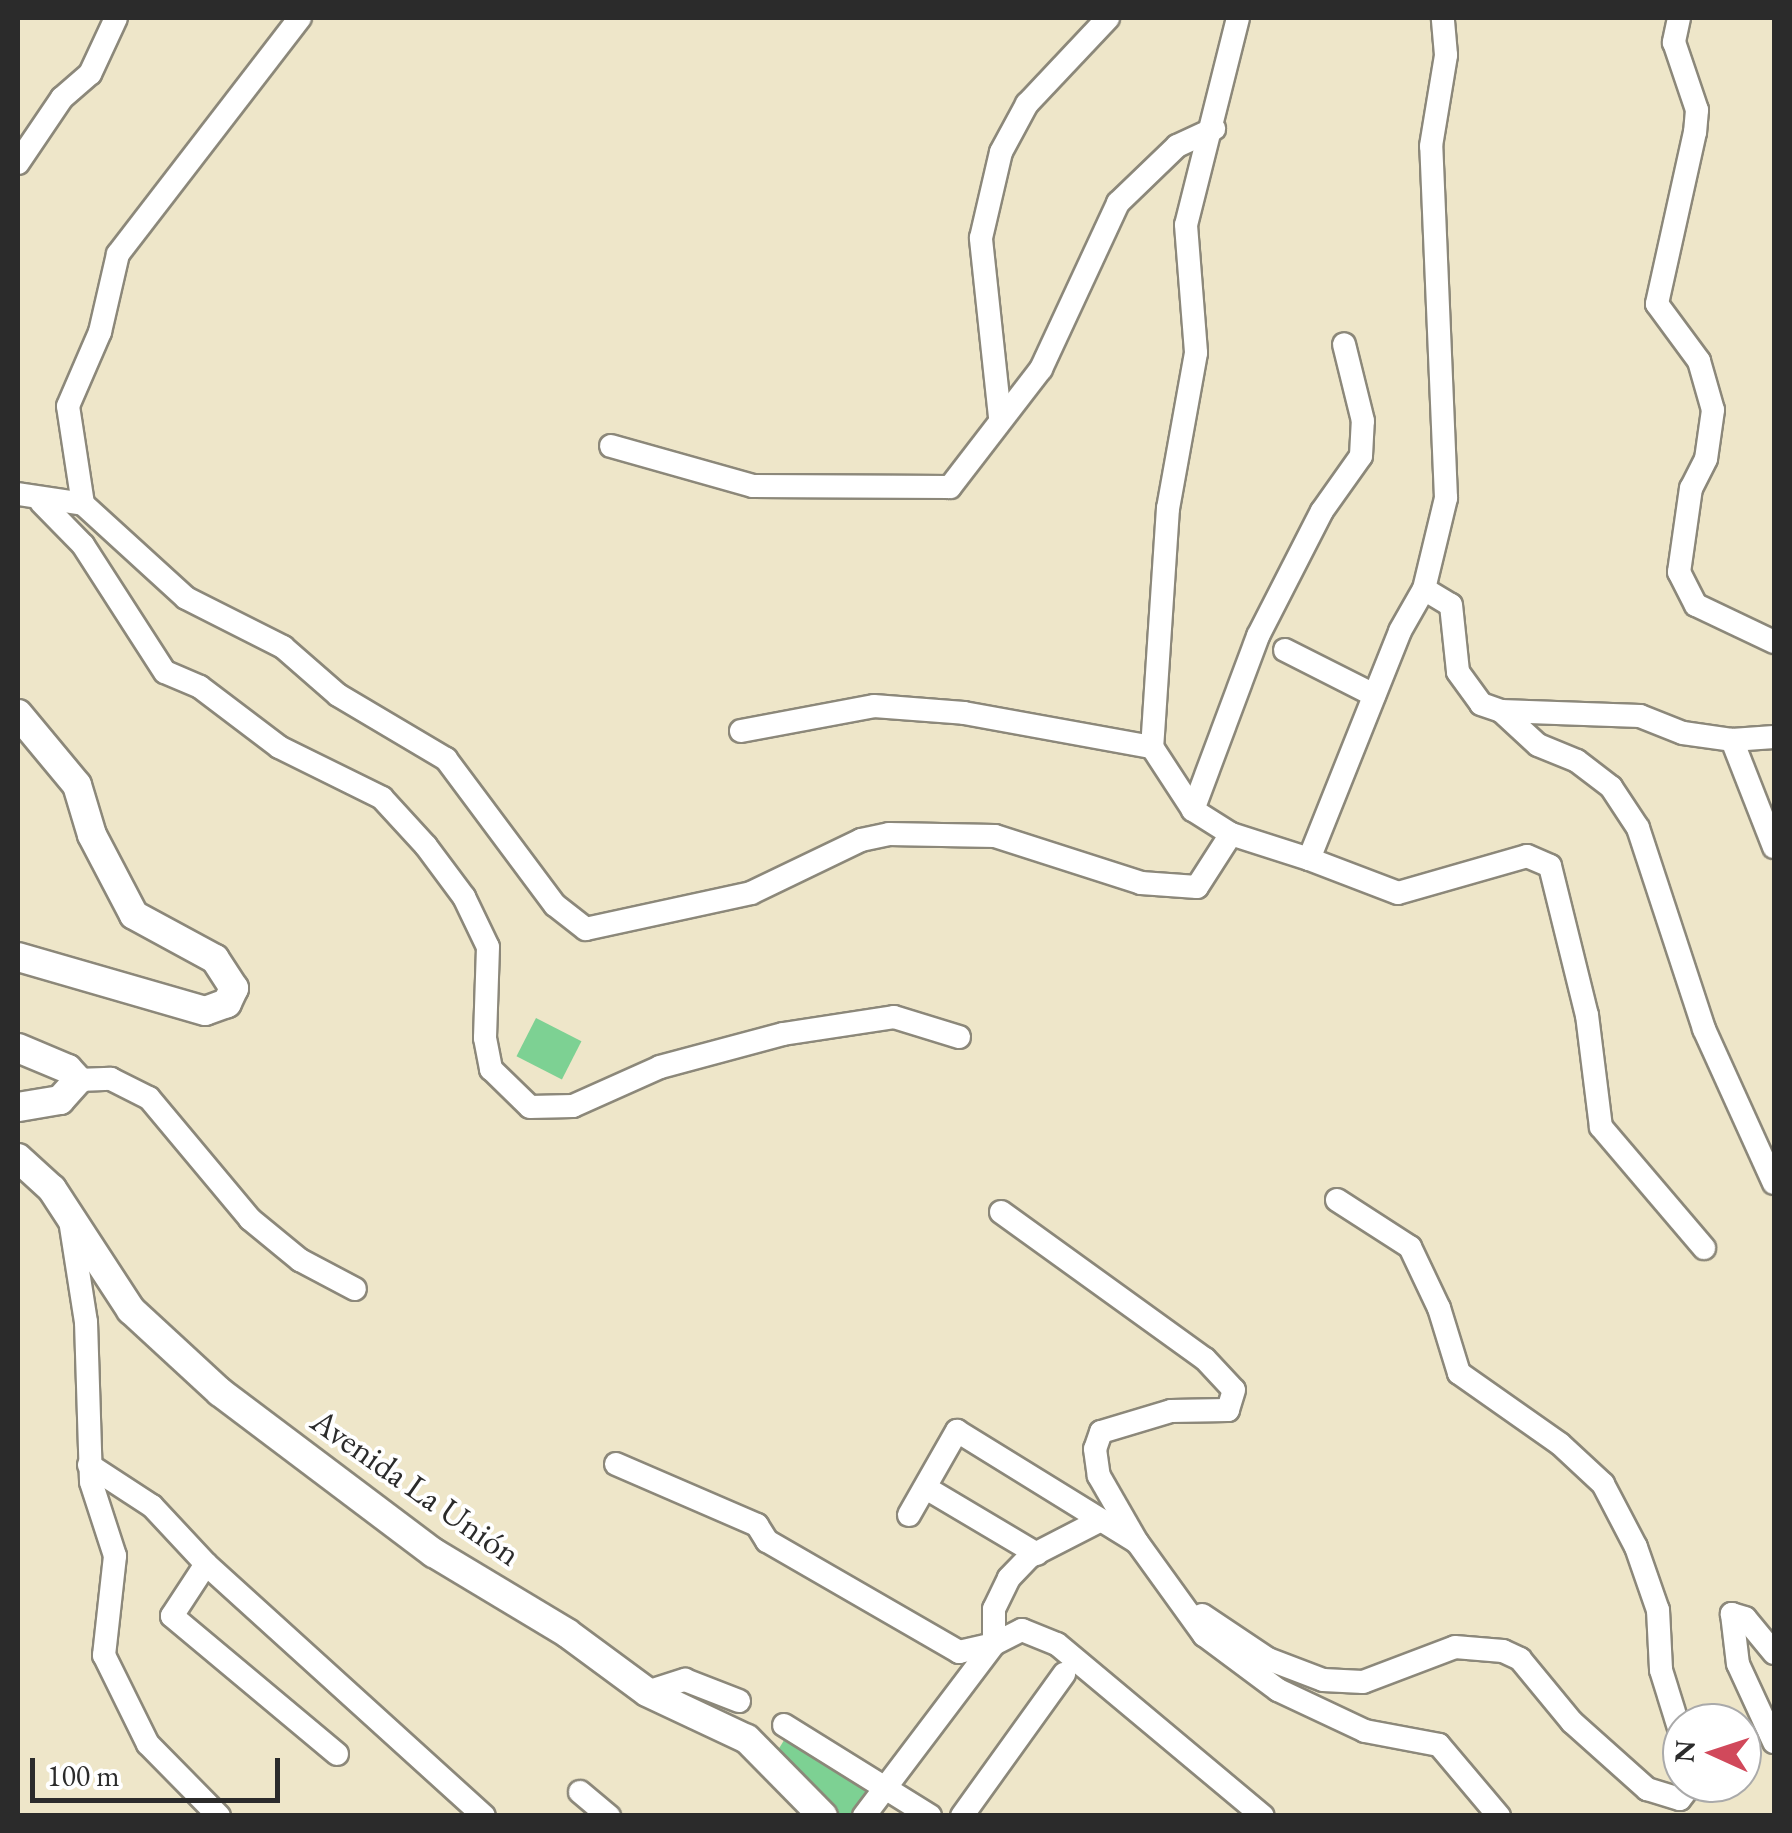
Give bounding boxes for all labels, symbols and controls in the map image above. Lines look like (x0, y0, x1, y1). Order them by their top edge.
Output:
street label: Avenida La Unión (303, 1399, 529, 1575)
north arrow (1662, 1703, 1762, 1803)
scale bar (35, 1738, 285, 1800)
text: N (1665, 1739, 1703, 1764)
text: 100 m (47, 1756, 120, 1795)

